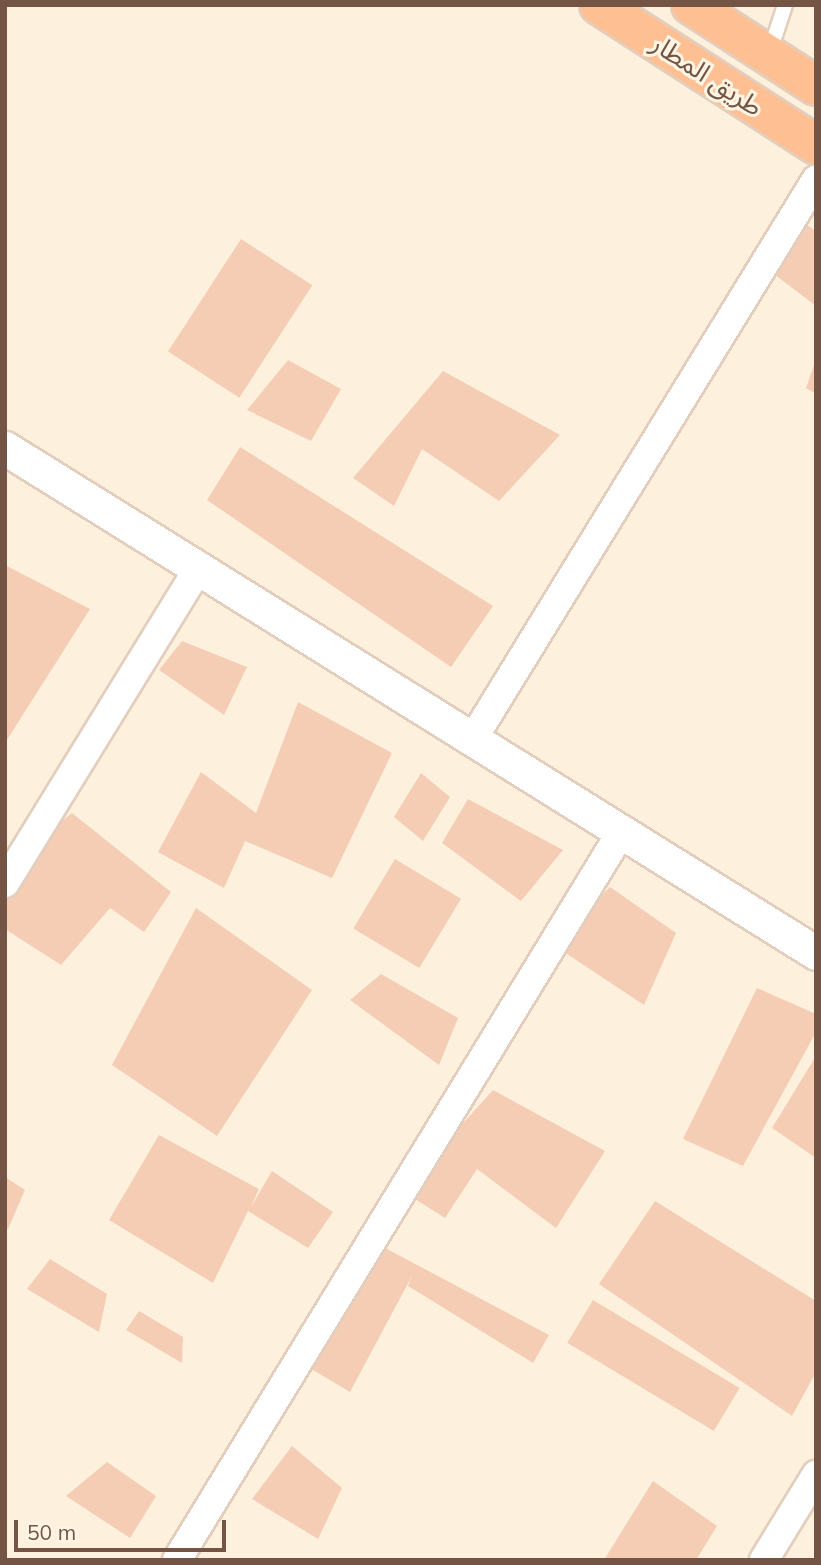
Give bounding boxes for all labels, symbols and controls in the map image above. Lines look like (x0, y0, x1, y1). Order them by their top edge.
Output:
street label: طريق المطار (646, 28, 768, 122)
scale bar (18, 1506, 229, 1550)
text: 50 m (27, 1519, 76, 1545)

